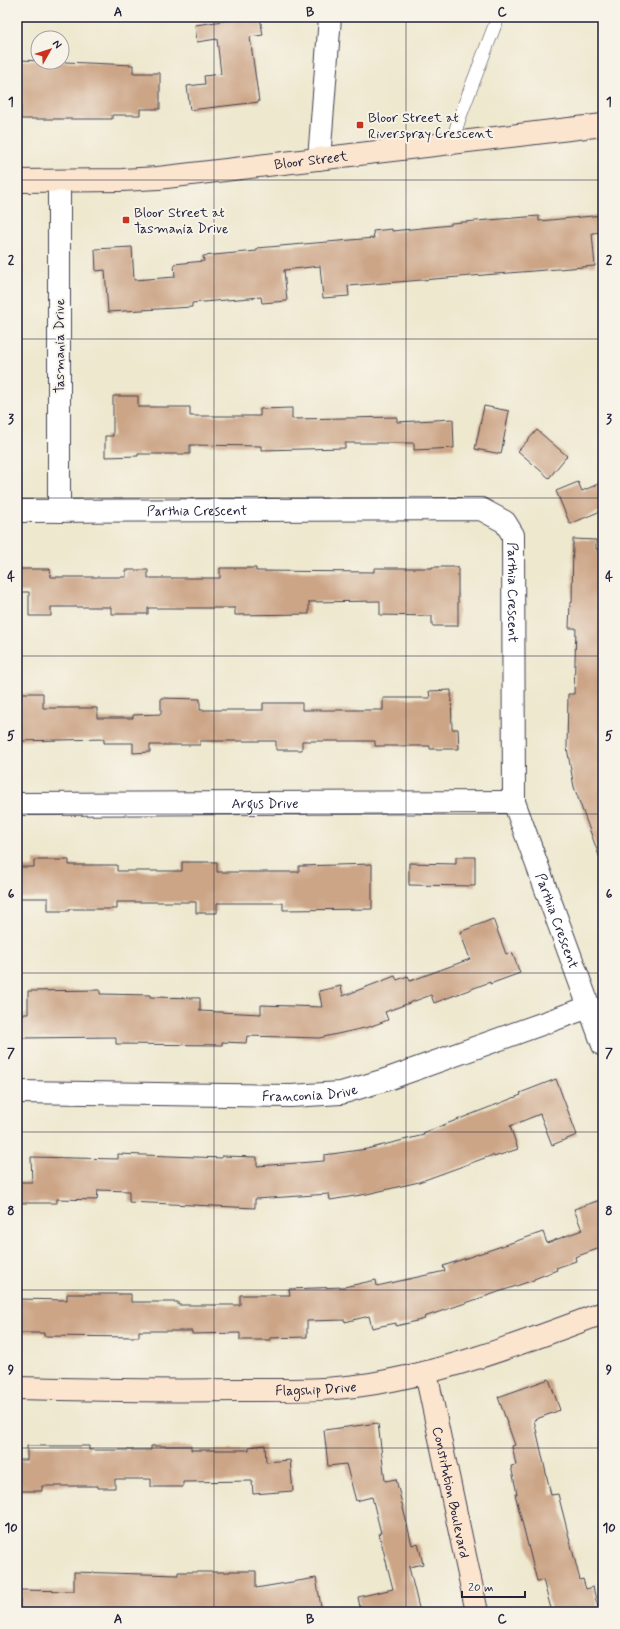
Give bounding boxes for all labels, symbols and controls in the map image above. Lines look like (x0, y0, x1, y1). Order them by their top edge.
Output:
text: A (114, 4, 122, 21)
text: B (306, 4, 315, 21)
text: C (497, 4, 507, 21)
north arrow (30, 30, 70, 70)
text: N (49, 37, 65, 52)
text: 1 (8, 94, 14, 111)
text: 1 (606, 94, 612, 111)
place label: Bloor Street at Riverspray Crescent (368, 109, 494, 143)
marker: Bloor Street at Riverspray Crescent (355, 120, 365, 130)
street label: Bloor Street (273, 147, 350, 174)
place label: Bloor Street at Tasmania Drive (134, 204, 229, 238)
marker: Bloor Street at Tasmania Drive (121, 215, 131, 225)
text: 2 (8, 252, 15, 269)
text: 2 (606, 252, 613, 269)
street label: Tasmania Drive (51, 298, 69, 393)
text: 3 (8, 411, 14, 428)
text: 3 (606, 411, 612, 428)
street label: Parthia Crescent (147, 502, 248, 520)
street label: Parthia Crescent (503, 542, 521, 643)
text: 4 (7, 569, 15, 586)
text: 4 (605, 569, 613, 586)
text: 5 (7, 728, 15, 745)
text: 5 (605, 728, 613, 745)
street label: Argus Drive (232, 795, 298, 815)
street label: Parthia Crescent (531, 871, 582, 972)
text: 6 (8, 886, 15, 903)
text: 6 (606, 886, 613, 903)
text: 7 (7, 1045, 15, 1062)
text: 7 (605, 1045, 613, 1062)
street label: Franconia Drive (262, 1080, 360, 1106)
text: 8 (7, 1203, 15, 1220)
text: 8 (605, 1203, 613, 1220)
text: 9 (8, 1362, 15, 1379)
text: 9 (606, 1362, 613, 1379)
street label: Flagship Drive (275, 1378, 358, 1401)
street label: Constitution Boulevard (428, 1425, 473, 1560)
text: 10 (4, 1520, 18, 1537)
text: 10 (602, 1520, 616, 1537)
scale bar (462, 1573, 525, 1599)
text: 20 m (468, 1580, 494, 1596)
text: A (114, 1611, 122, 1628)
text: B (306, 1611, 315, 1628)
text: C (497, 1611, 507, 1628)

